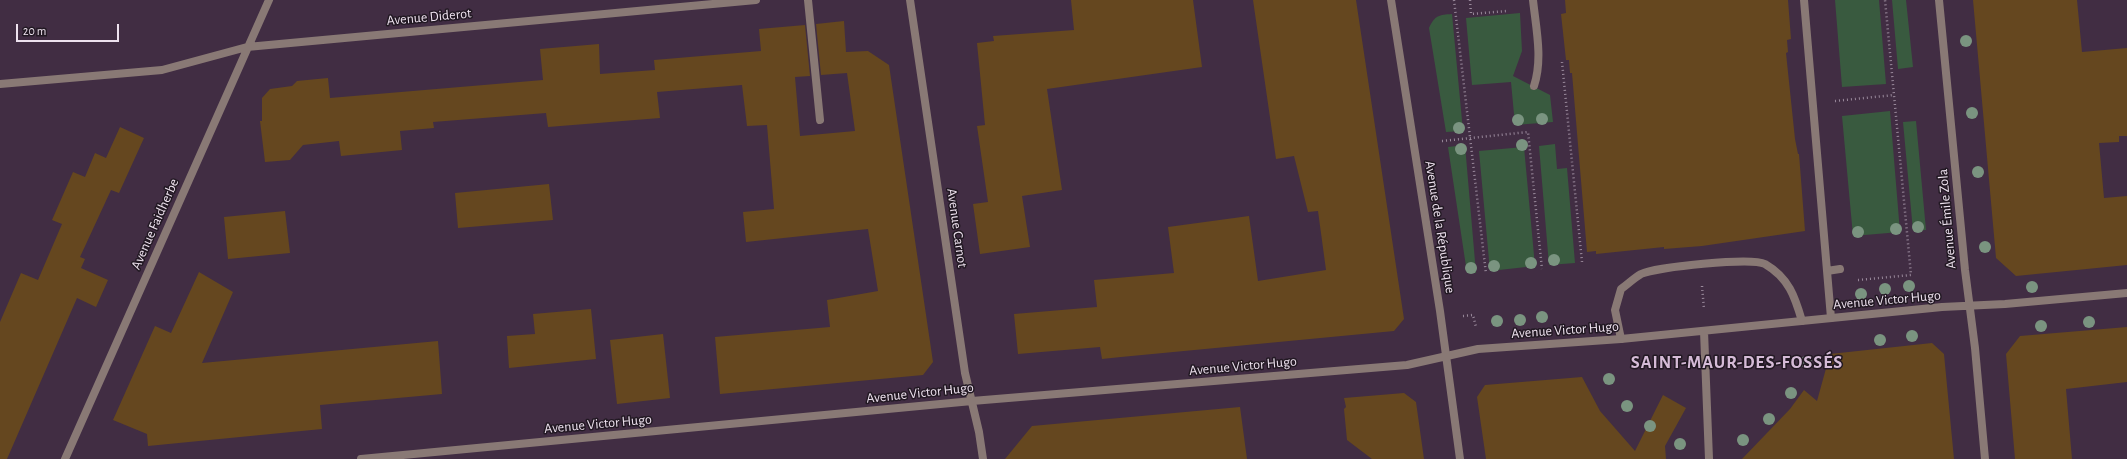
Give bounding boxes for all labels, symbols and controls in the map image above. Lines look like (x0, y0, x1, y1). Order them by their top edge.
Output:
street label: Avenue Diderot (386, 5, 472, 29)
scale bar (18, 16, 121, 42)
text: 20 m (23, 25, 46, 37)
street label: Avenue de la République (1421, 159, 1459, 295)
street label: Avenue Émile Zola (1934, 168, 1960, 270)
street label: Avenue Faidherbe (127, 176, 183, 272)
street label: Avenue Carnot (943, 187, 971, 269)
street label: Avenue Victor Hugo (1833, 287, 1941, 313)
street label: Avenue Victor Hugo (1511, 318, 1619, 342)
district label: SAINT-MAUR-DES-FOSSÉS (1631, 352, 1843, 374)
street label: Avenue Victor Hugo (1189, 353, 1297, 379)
street label: Avenue Victor Hugo (865, 379, 975, 407)
street label: Avenue Victor Hugo (544, 411, 652, 437)

